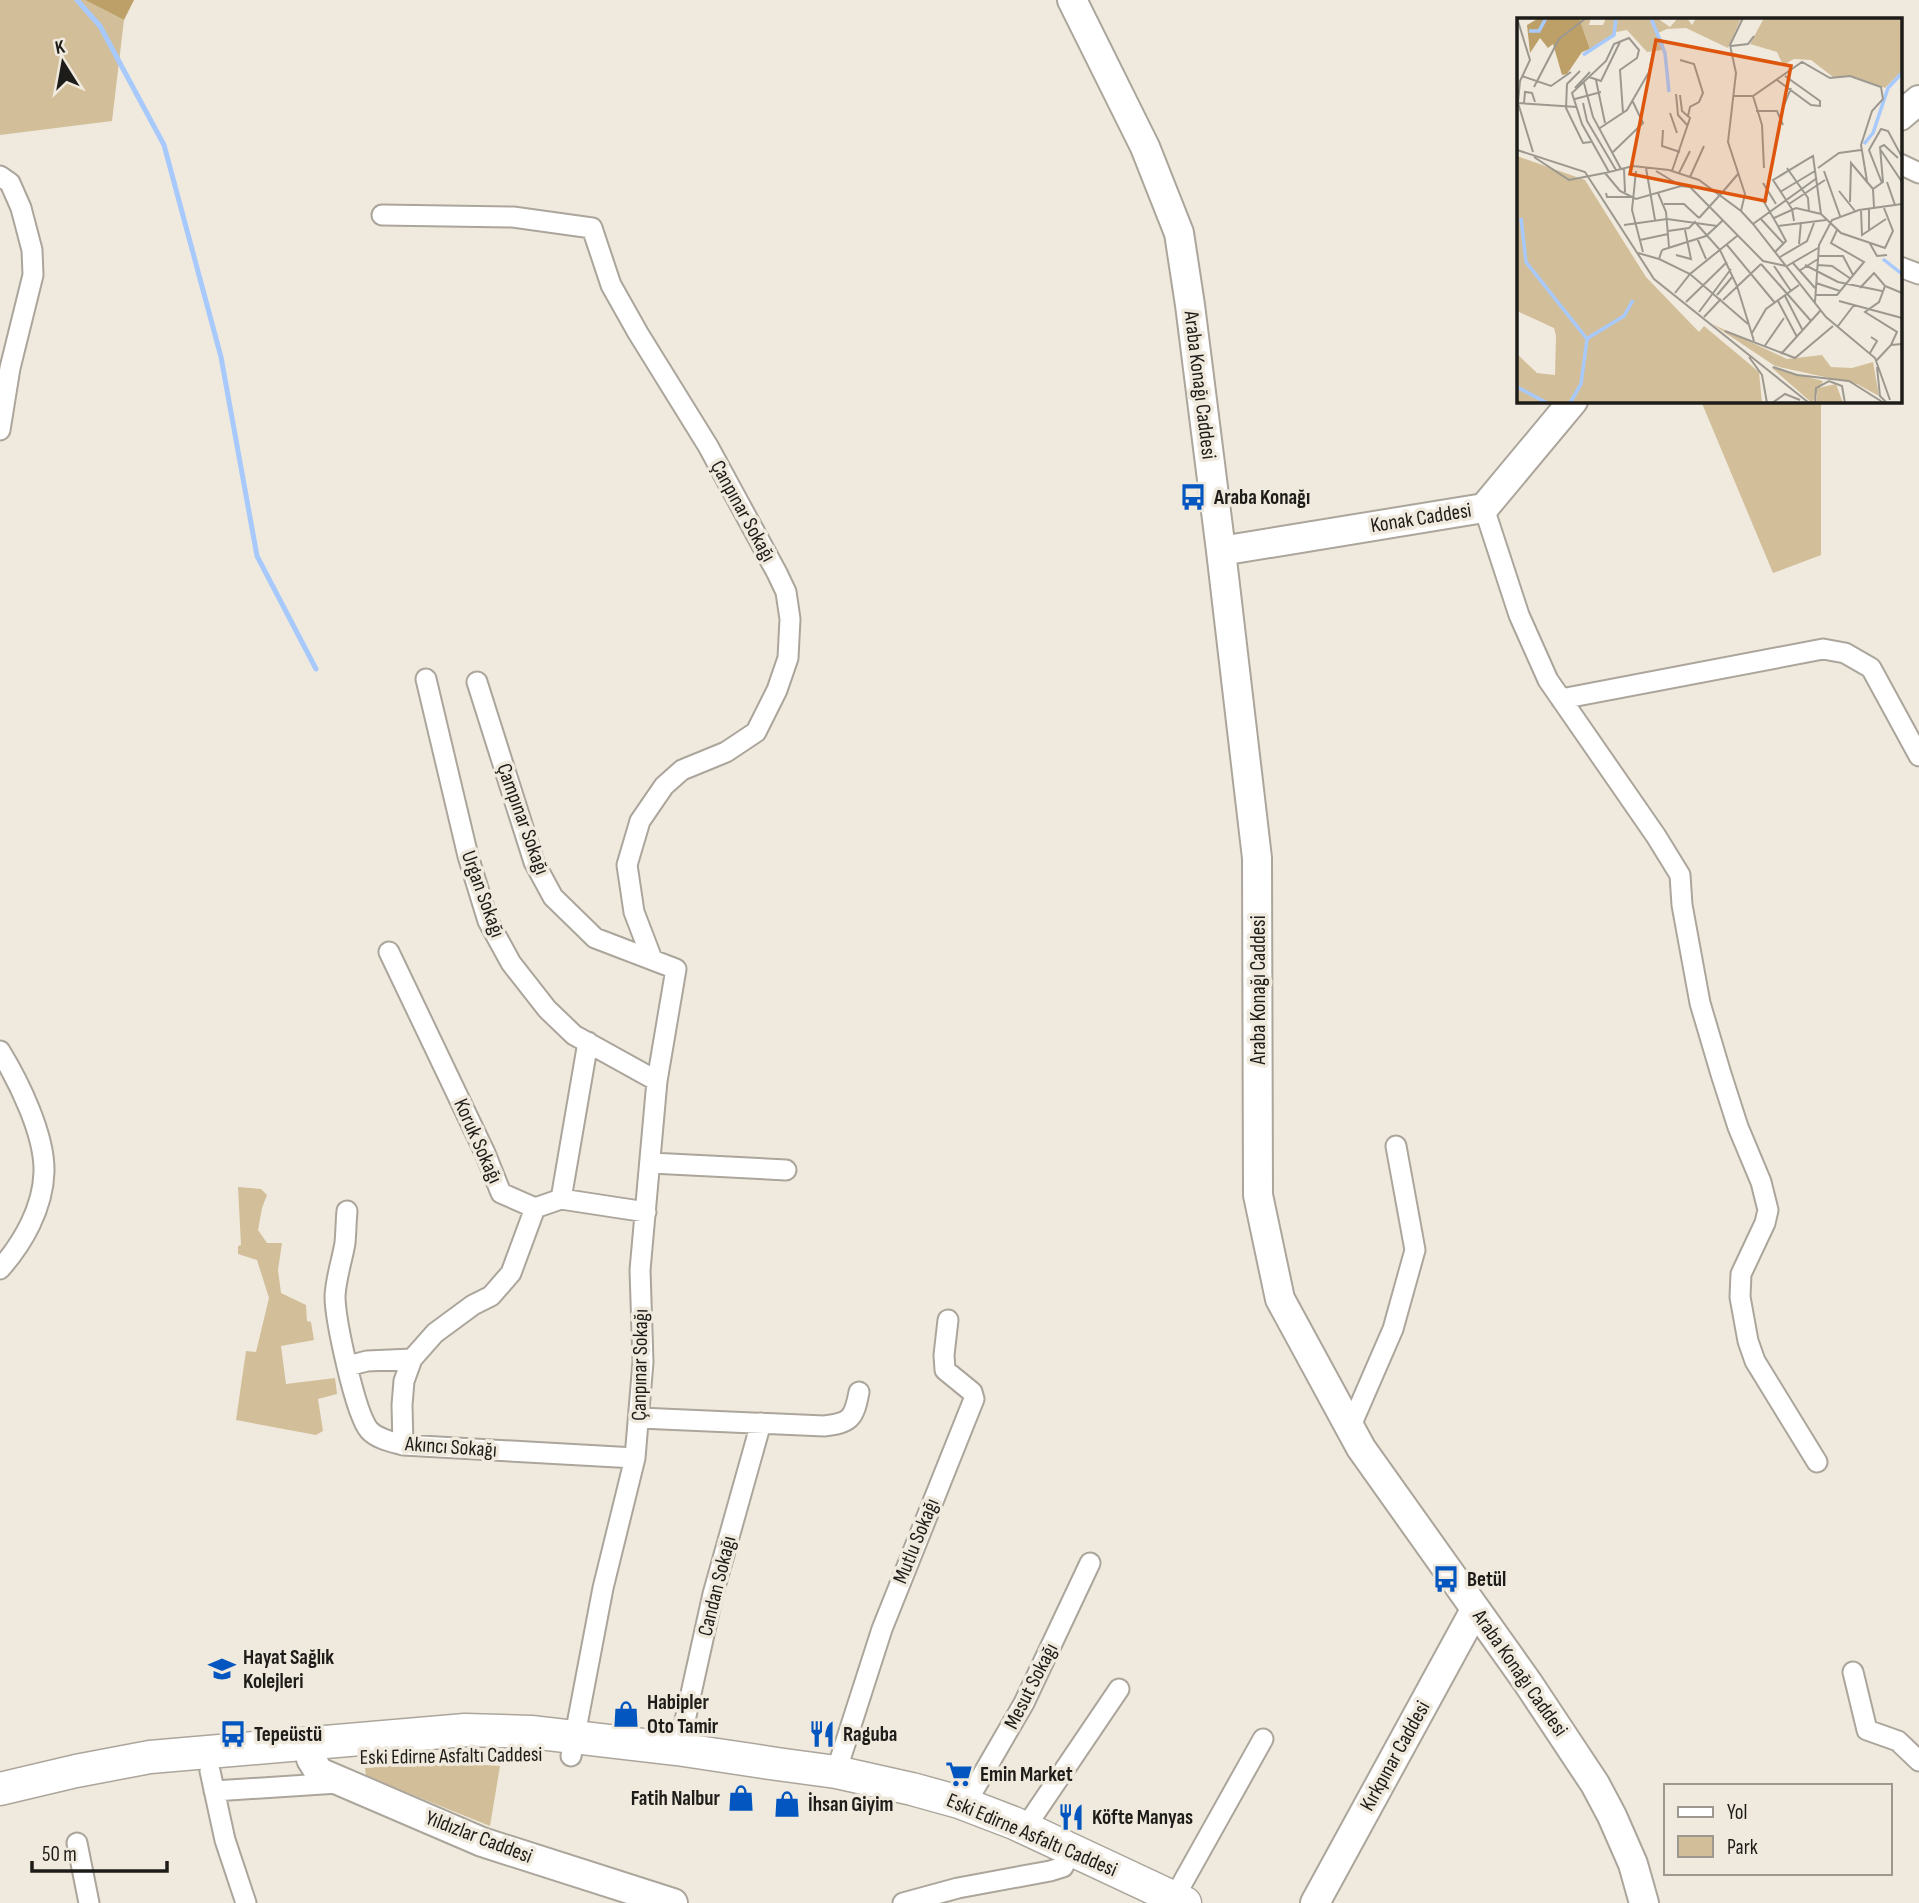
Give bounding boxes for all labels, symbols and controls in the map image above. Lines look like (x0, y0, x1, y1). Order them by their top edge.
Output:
inset map (1517, 18, 1902, 402)
north arrow (28, 28, 98, 98)
text: K (53, 35, 67, 60)
street label: Araba Konağı Caddesi (1178, 308, 1221, 461)
street label: Çanpınar Sokağı (705, 456, 781, 566)
bus stop icon: Araba Konağı (1178, 482, 1208, 512)
place label: Araba Konağı (1213, 485, 1310, 510)
street label: Konak Caddesi (1369, 498, 1473, 538)
street label: Çampınar Sokağı (491, 760, 555, 878)
street label: Urgan Sokağı (456, 847, 510, 941)
street label: Araba Konağı Caddesi (1246, 915, 1271, 1066)
street label: Koruk Sokağı (448, 1095, 508, 1187)
street label: Çanpınar Sokağı (627, 1309, 653, 1421)
street label: Akıncı Sokağı (403, 1431, 498, 1463)
street label: Mutlu Sokağı (888, 1495, 944, 1587)
street label: Candan Sokağı (693, 1533, 741, 1639)
bus stop icon: Betül (1431, 1564, 1461, 1594)
place label: Betül (1467, 1567, 1506, 1592)
street label: Araba Konağı Caddesi (1466, 1604, 1573, 1741)
street label: Mesut Sokağı (999, 1639, 1063, 1733)
place label: Hayat Sağlık Kolejleri (243, 1645, 334, 1694)
school or university icon: Hayat Sağlık Kolejleri (207, 1654, 237, 1684)
place label: Habipler Oto Tamir (647, 1690, 719, 1739)
street label: Kırkpınar Caddesi (1355, 1697, 1435, 1815)
shop icon: Habipler Oto Tamir (611, 1699, 641, 1729)
bus stop icon: Tepeüstü (218, 1719, 248, 1749)
restaurant icon: Raguba (807, 1719, 837, 1749)
place label: Tepeüstü (254, 1722, 322, 1747)
place label: Raguba (843, 1722, 897, 1747)
street label: Eski Edirne Asfaltı Caddesi (359, 1742, 543, 1770)
supermarket icon: Emin Market (944, 1759, 974, 1789)
place label: Emin Market (980, 1762, 1073, 1787)
shop icon: Fatih Nalbur (726, 1783, 756, 1813)
legend (1664, 1784, 1891, 1875)
place label: Fatih Nalbur (631, 1786, 721, 1811)
street label: Eski Edirne Asfaltı Caddesi (943, 1788, 1121, 1882)
shop icon: İhsan Giyim (772, 1789, 802, 1819)
place label: İhsan Giyim (808, 1792, 894, 1817)
text: Yol (1727, 1800, 1747, 1825)
restaurant icon: Köfte Manyas (1056, 1802, 1086, 1832)
street label: Yıldızlar Caddesi (422, 1805, 536, 1869)
place label: Köfte Manyas (1092, 1805, 1193, 1830)
scale bar (32, 1829, 166, 1873)
text: Park (1727, 1835, 1758, 1860)
text: 50 m (42, 1842, 77, 1867)

